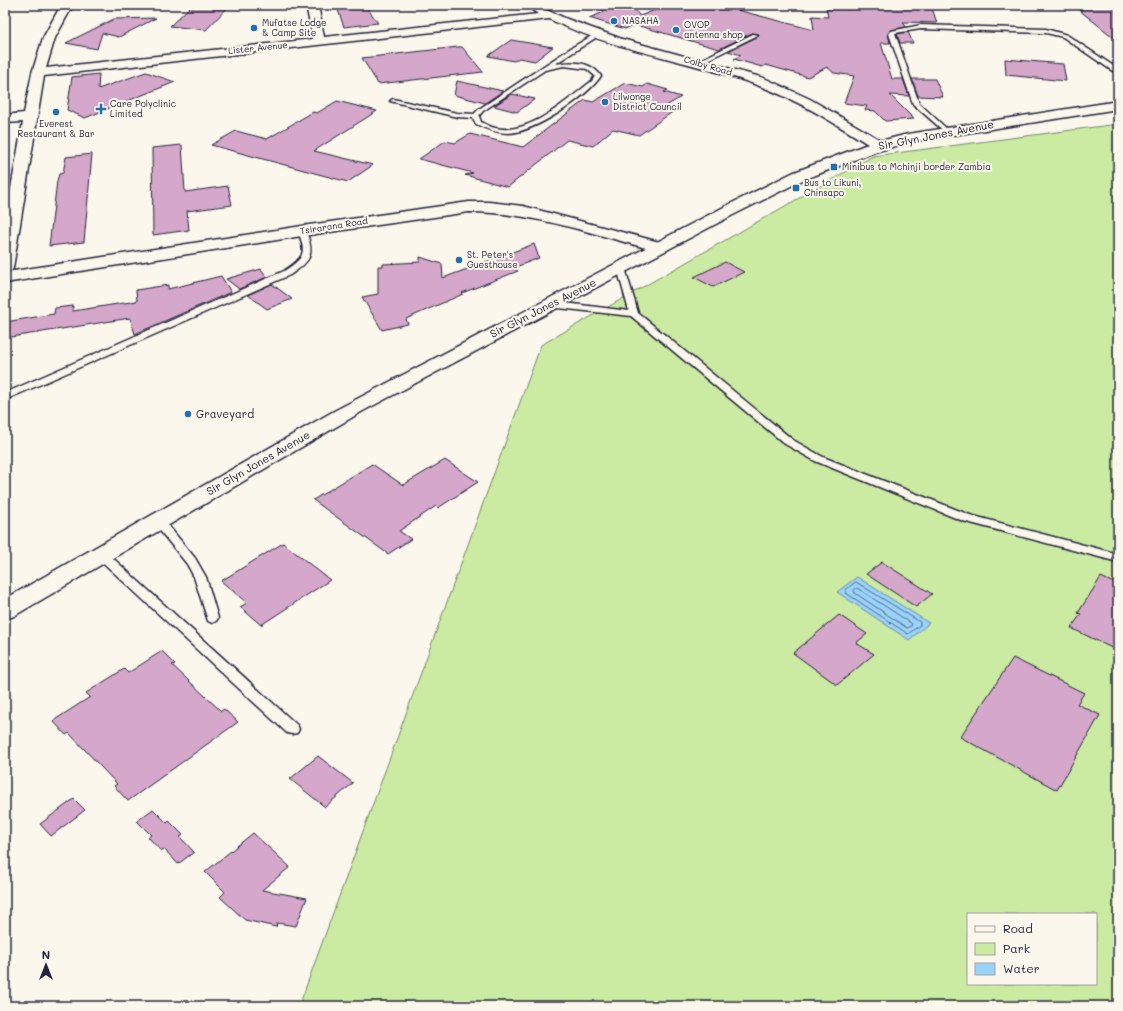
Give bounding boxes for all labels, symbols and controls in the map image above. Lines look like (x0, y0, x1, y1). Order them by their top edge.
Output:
place label: NASAHA (622, 15, 659, 26)
marker: NASAHA (609, 16, 619, 26)
place label: Mufatse Lodge & Camp Site (262, 17, 327, 38)
place label: OVOP antenna shop (684, 19, 743, 40)
marker: Mufatse Lodge & Camp Site (249, 23, 259, 33)
marker: OVOP antenna shop (671, 25, 681, 35)
street label: Lister Avenue (228, 39, 288, 56)
street label: Colby Road (683, 53, 734, 78)
place label: Lilwonge District Council (613, 91, 682, 112)
marker: Lilwonge District Council (600, 97, 610, 107)
place label: Care Polyclinic Limited (110, 98, 176, 119)
marker: Care Polyclinic Limited (95, 103, 107, 115)
marker: Everest Restaurant & Bar (51, 107, 61, 117)
street label: Sir Glyn Jones Avenue (877, 116, 995, 153)
place label: Everest Restaurant & Bar (17, 118, 95, 139)
place label: Minibus to Mchinji border Zambia (842, 161, 991, 172)
marker: Minibus to Mchinji border Zambia (829, 162, 839, 172)
place label: Bus to Likuni, Chinsapo (804, 177, 862, 198)
marker: Bus to Likuni, Chinsapo (791, 183, 801, 193)
street label: Tsirarana Road (299, 215, 369, 236)
place label: St. Peter's Guesthouse (467, 249, 518, 270)
marker: St. Peter's Guesthouse (454, 255, 464, 265)
street label: Sir Glyn Jones Avenue (487, 274, 599, 341)
place label: Graveyard (196, 406, 254, 421)
marker: Graveyard (183, 409, 193, 419)
street label: Sir Glyn Jones Avenue (203, 427, 312, 498)
legend (967, 913, 1097, 985)
text: Road (1003, 920, 1033, 936)
text: Park (1003, 940, 1030, 956)
north arrow (26, 945, 66, 985)
text: N (42, 947, 50, 962)
text: Water (1003, 960, 1040, 976)

